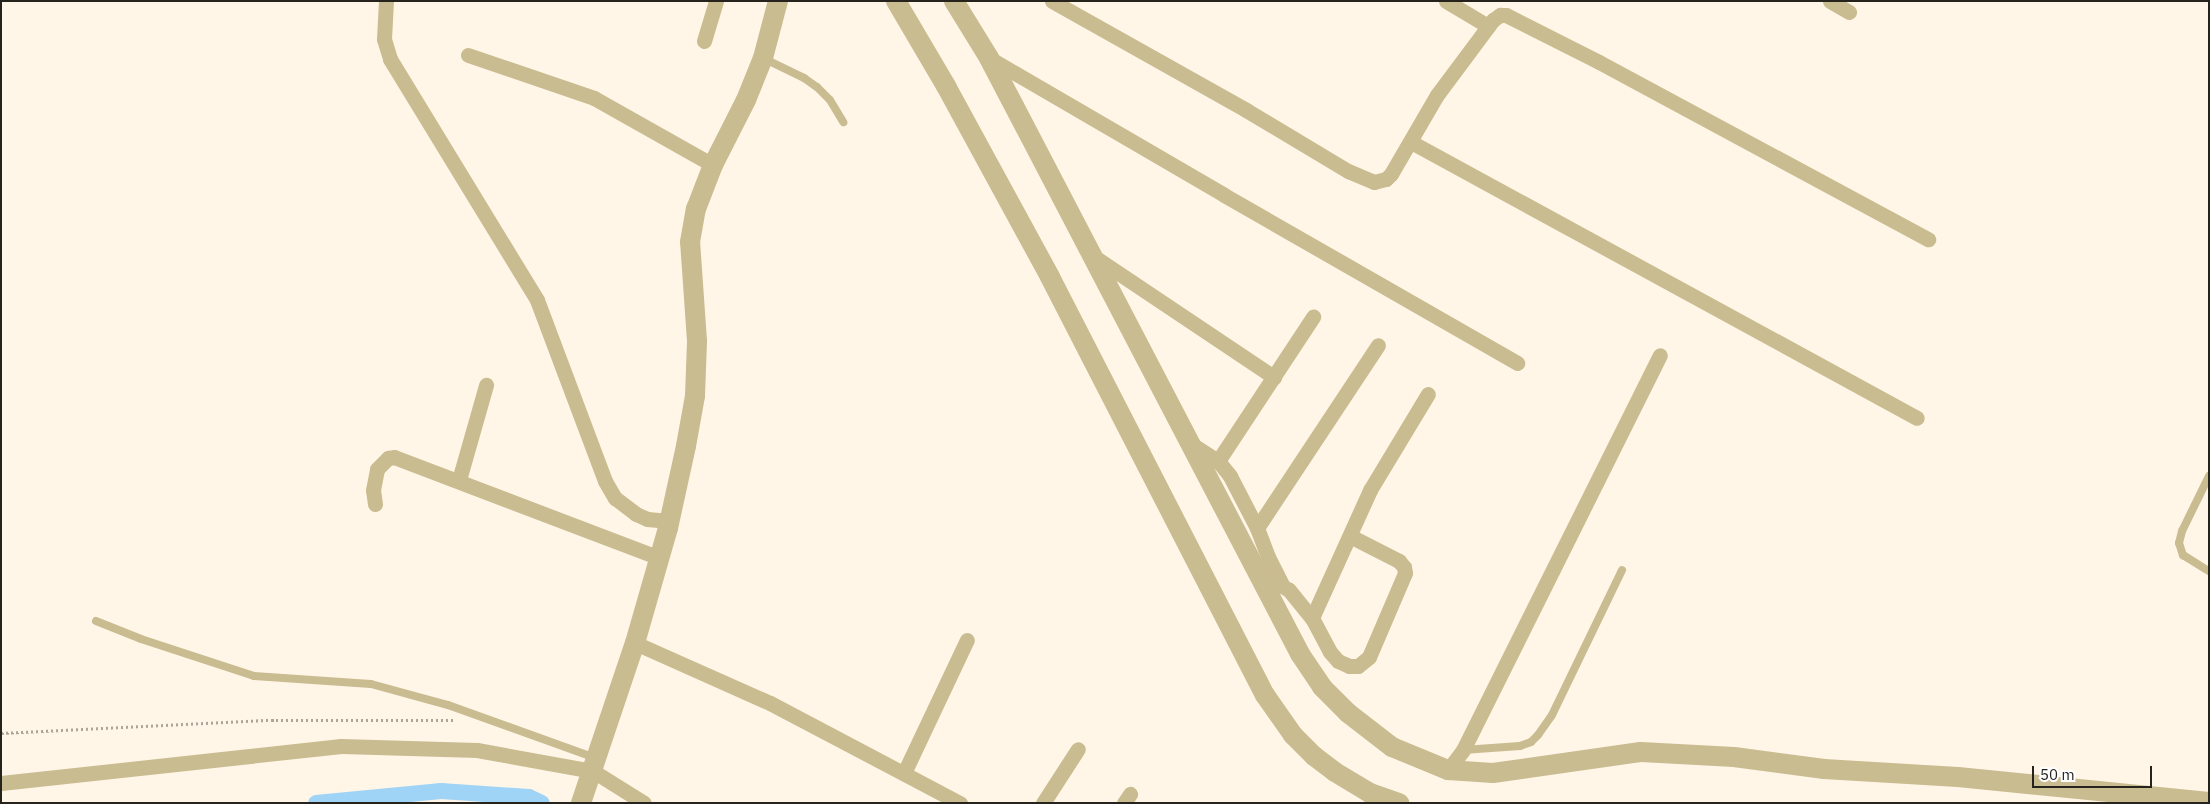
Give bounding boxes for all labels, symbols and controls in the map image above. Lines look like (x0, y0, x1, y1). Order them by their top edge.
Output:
scale bar (2035, 756, 2155, 788)
text: 50 m (2040, 765, 2075, 784)

